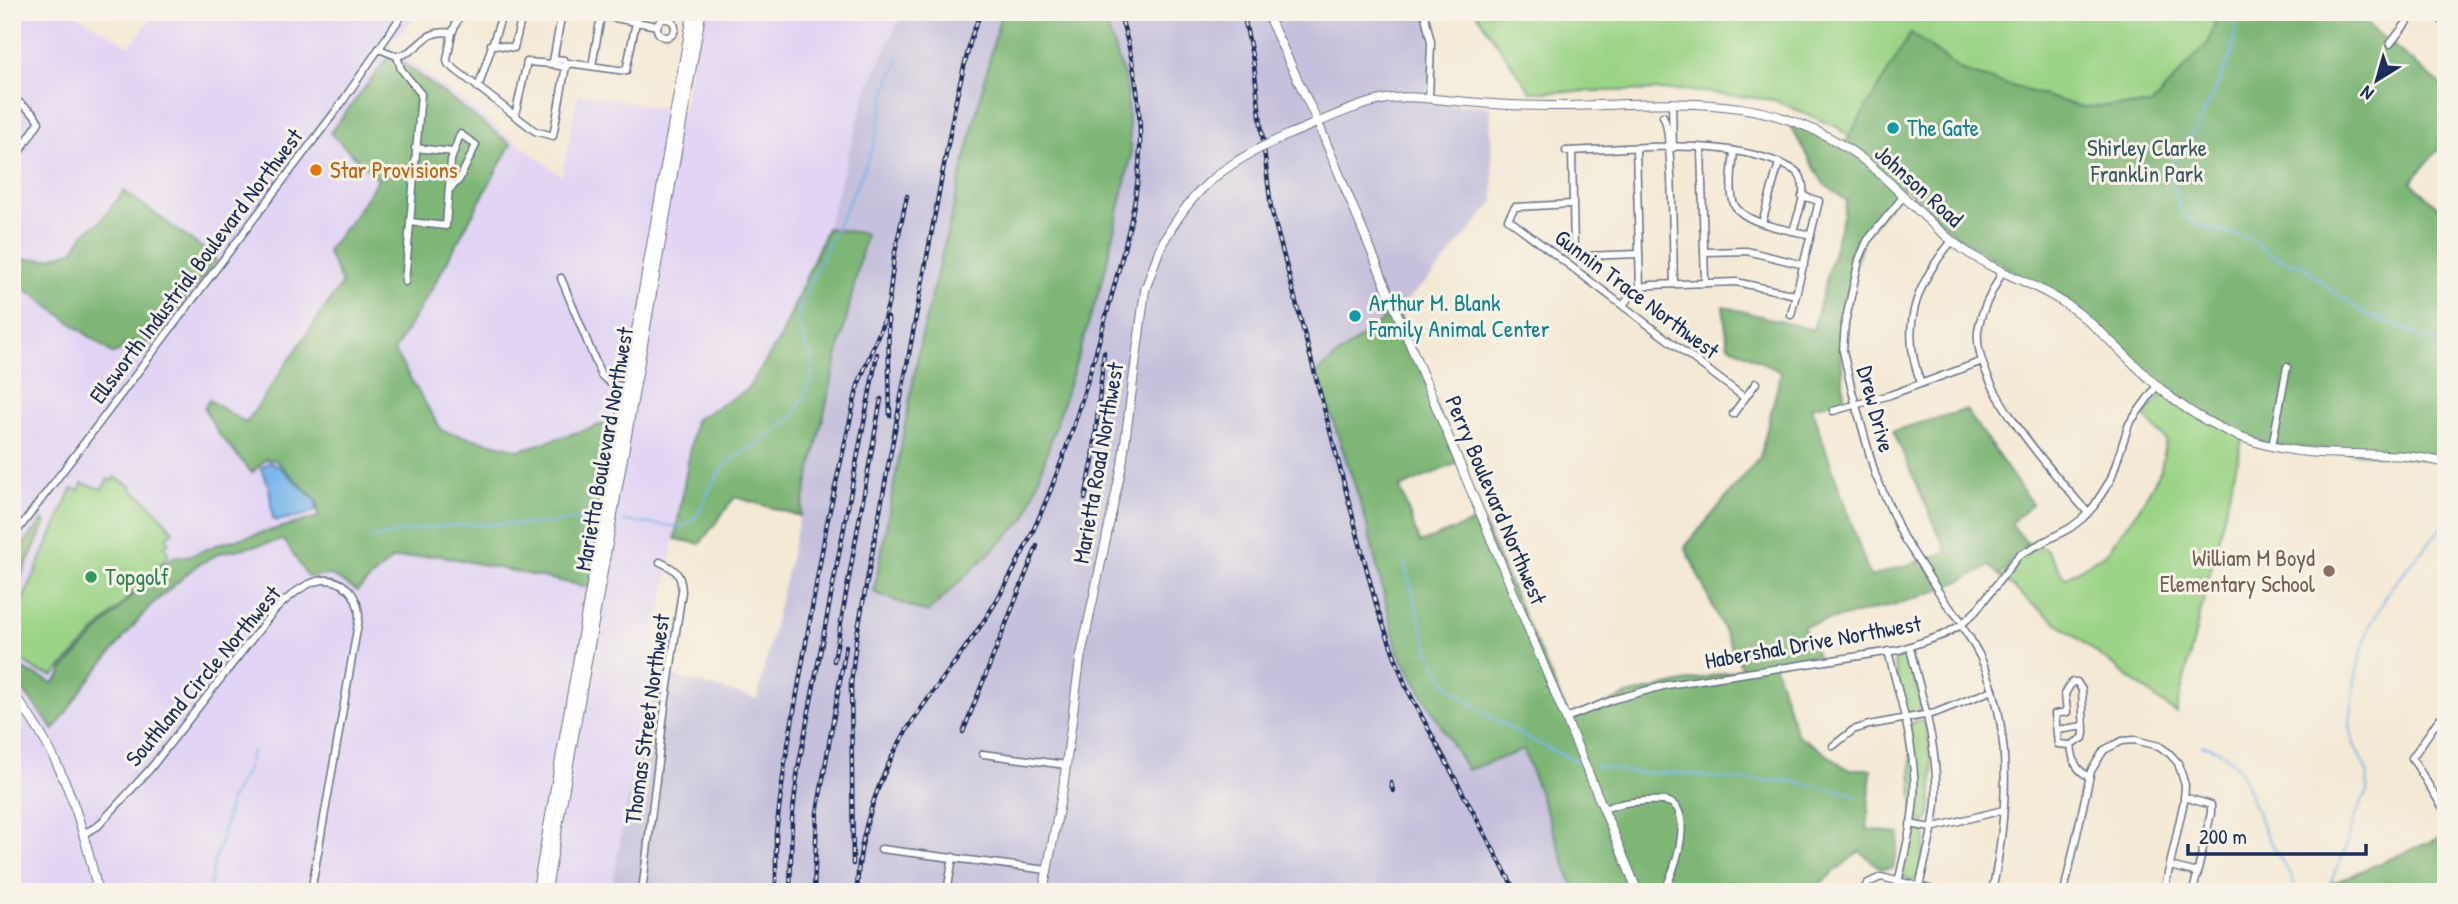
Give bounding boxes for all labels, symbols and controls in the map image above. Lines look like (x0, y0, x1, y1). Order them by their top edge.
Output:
north arrow (2342, 46, 2412, 116)
text: N (2355, 80, 2379, 107)
place label: The Gate (1907, 112, 1979, 143)
marker: The Gate (1885, 120, 1901, 136)
street label: Ellsworth Industrial Boulevard Northwest (82, 121, 310, 410)
park label: Shirley Clarke Franklin Park (2087, 132, 2207, 189)
street label: Johnson Road (1868, 138, 1970, 234)
place label: Star Provisions (330, 154, 458, 185)
marker: Star Provisions (308, 162, 324, 178)
street label: Gunnin Trace Northwest (1549, 222, 1727, 366)
place label: Arthur M. Blank Family Animal Center (1368, 287, 1550, 344)
marker: Arthur M. Blank Family Animal Center (1347, 308, 1363, 324)
street label: Marietta Boulevard Northwest (567, 323, 640, 573)
street label: Marietta Road Northwest (1065, 359, 1131, 566)
street label: Drew Drive (1850, 362, 1903, 455)
street label: Perry Boulevard Northwest (1438, 391, 1555, 610)
place label: William M Boyd Elementary School (2160, 542, 2316, 599)
place label: Topgolf (105, 561, 169, 592)
marker: William M Boyd Elementary School (2321, 563, 2337, 579)
marker: Topgolf (83, 569, 99, 585)
street label: Southland Circle Northwest (118, 578, 288, 773)
street label: Habershal Drive Northwest (1702, 607, 1925, 676)
street label: Thomas Street Northwest (616, 611, 677, 826)
scale bar (2188, 813, 2367, 857)
text: 200 m (2199, 822, 2247, 851)

